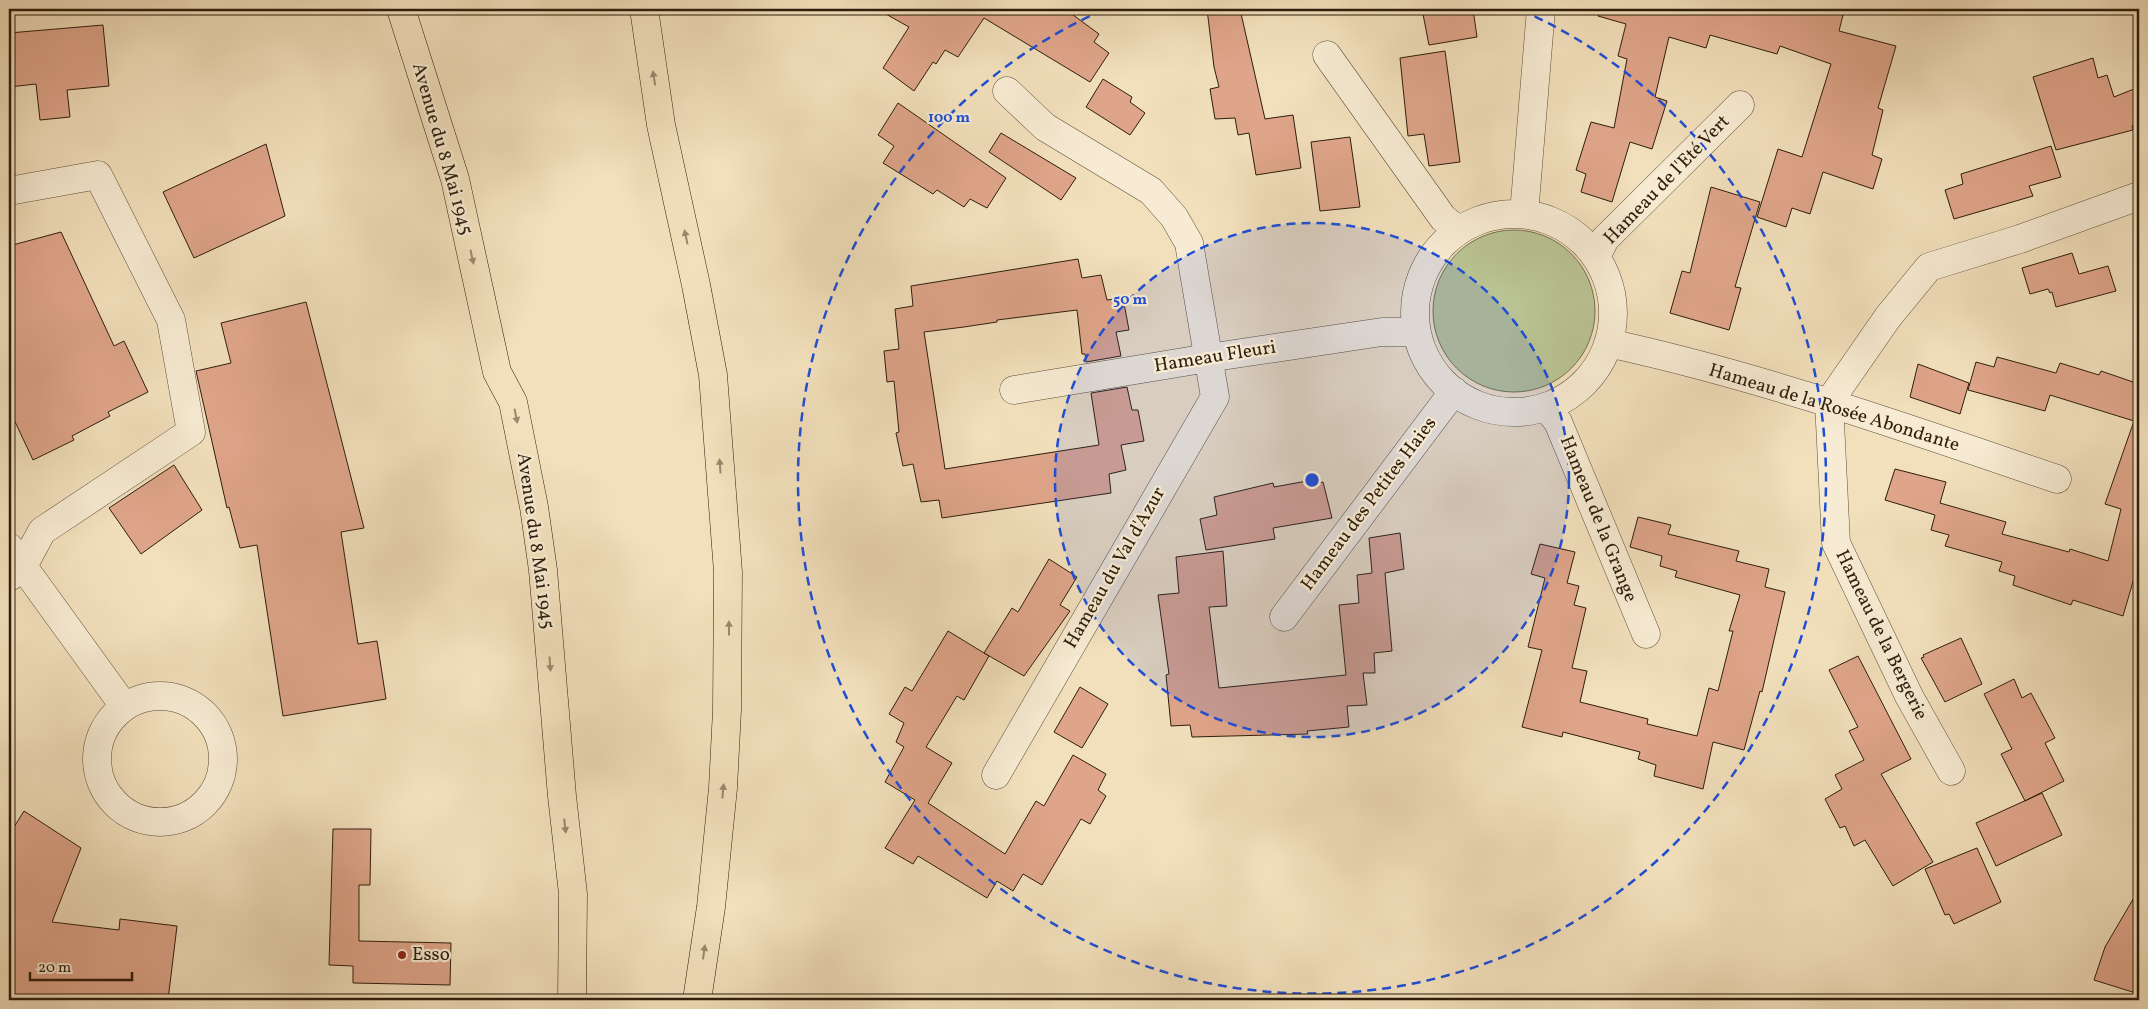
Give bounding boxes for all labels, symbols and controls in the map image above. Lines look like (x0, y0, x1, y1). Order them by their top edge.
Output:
street label: Avenue du 8 Mai 1945 (405, 60, 479, 238)
one-way arrow (650, 70, 658, 86)
text: 100 m (928, 108, 971, 129)
street label: Hameau de l'Eté Vert (1598, 109, 1736, 251)
one-way arrow (682, 230, 690, 245)
one-way arrow (468, 250, 476, 266)
text: 50 m (1113, 290, 1147, 311)
street label: Hameau Fleuri (1152, 334, 1278, 379)
street label: Hameau de la Rosée Abondante (1705, 357, 1963, 459)
one-way arrow (512, 409, 520, 424)
street label: Hameau des Petites Haies (1295, 412, 1443, 596)
street label: Hameau de la Grange (1553, 432, 1643, 606)
street label: Avenue du 8 Mai 1945 (510, 451, 560, 631)
one-way arrow (715, 458, 723, 474)
centre of rings (1303, 471, 1321, 489)
street label: Hameau du Val d'Azur (1058, 482, 1172, 654)
street label: Hameau de la Bergerie (1828, 546, 1934, 724)
one-way arrow (725, 620, 733, 636)
one-way arrow (546, 656, 554, 672)
one-way arrow (719, 782, 727, 798)
one-way arrow (561, 818, 569, 834)
place label: Esso (412, 942, 450, 968)
one-way arrow (701, 944, 709, 960)
scale bar (30, 949, 132, 981)
marker: Esso (396, 949, 408, 961)
text: 20 m (38, 958, 71, 979)

